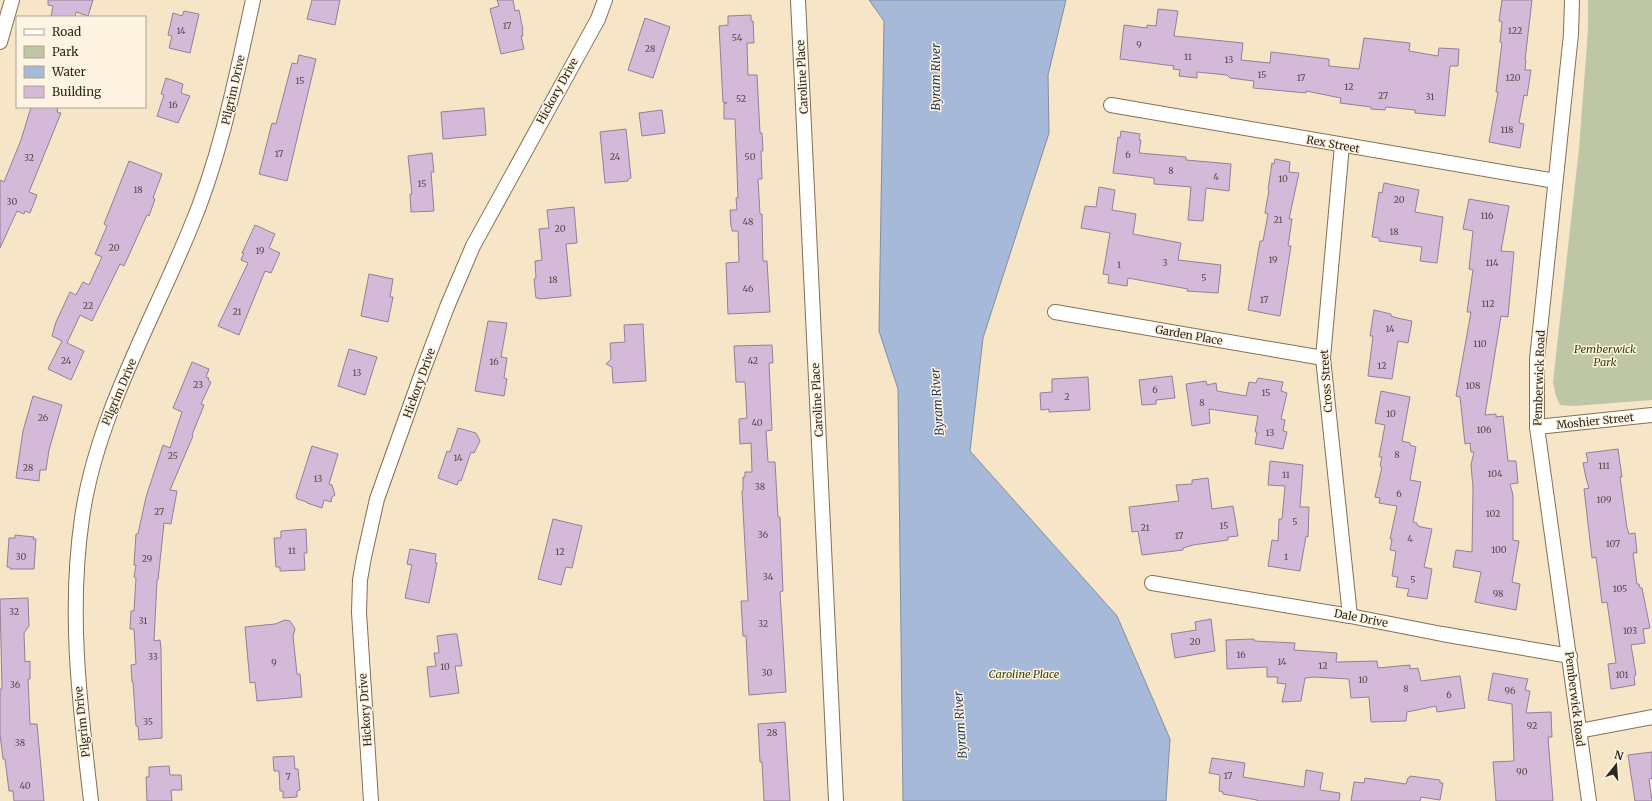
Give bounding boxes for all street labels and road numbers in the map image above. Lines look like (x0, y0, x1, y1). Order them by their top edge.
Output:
street label: Caroline Place (793, 39, 811, 114)
street label: Pilgrim Drive (218, 53, 248, 126)
street label: Hickory Drive (533, 55, 581, 127)
street label: Rex Street (1305, 132, 1361, 156)
street label: Garden Place (1154, 322, 1224, 348)
street label: Pemberwick Road (1530, 329, 1548, 426)
street label: Hickory Drive (400, 346, 438, 420)
street label: Cross Street (1317, 348, 1335, 413)
street label: Pilgrim Drive (99, 356, 139, 428)
street label: Caroline Place (808, 362, 826, 437)
street label: Moshier Street (1555, 410, 1635, 432)
street label: Dale Drive (1333, 606, 1389, 630)
street label: Pemberwick Road (1562, 651, 1588, 748)
street label: Hickory Drive (355, 673, 375, 747)
street label: Pilgrim Drive (71, 686, 93, 758)

